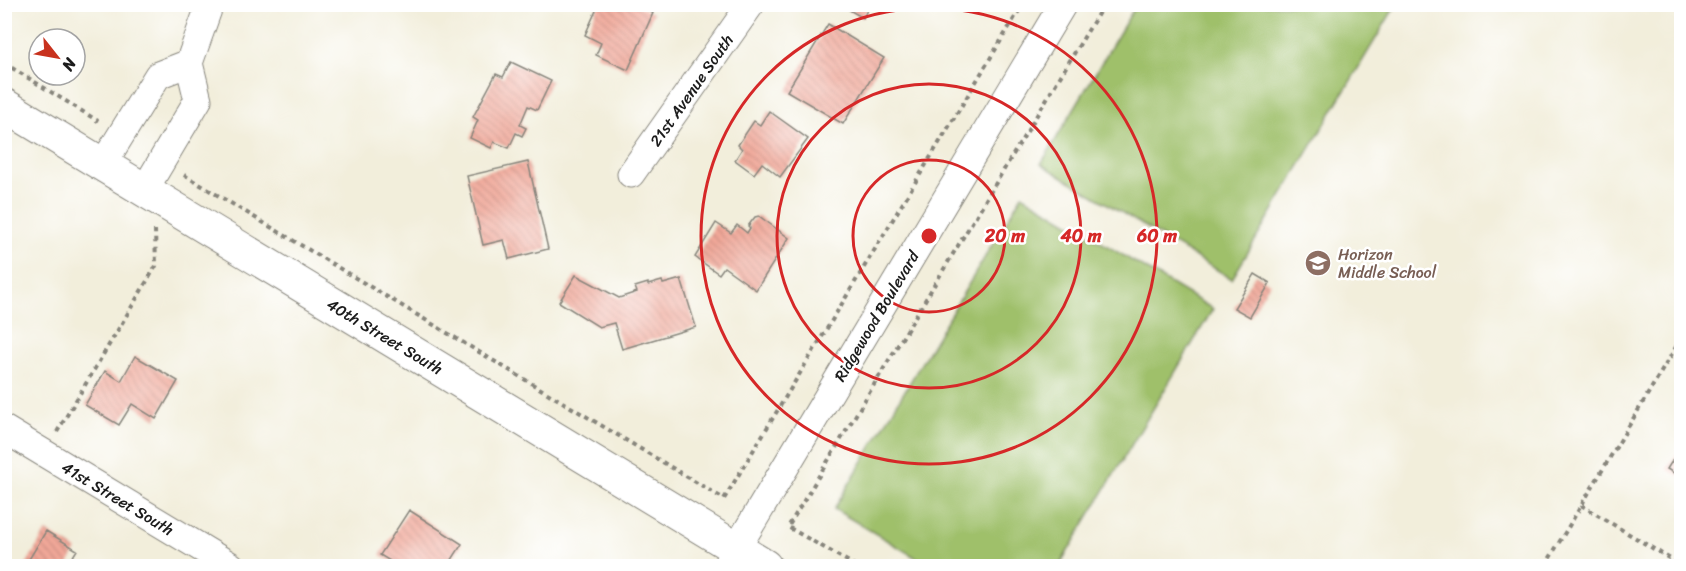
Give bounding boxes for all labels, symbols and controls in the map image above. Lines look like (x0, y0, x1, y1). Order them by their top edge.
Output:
north arrow (27, 27, 87, 87)
street label: 21st Avenue South (642, 28, 741, 153)
text: N (54, 51, 85, 77)
text: 20 m (984, 220, 1025, 252)
text: 40 m (1059, 220, 1102, 252)
text: 60 m (1136, 220, 1177, 252)
centre of rings (919, 226, 939, 246)
place label: Horizon Middle School (1338, 240, 1437, 287)
street label: Ridgewood Boulevard (826, 244, 928, 387)
school or university icon: Horizon Middle School (1303, 248, 1333, 278)
street label: 40th Street South (321, 290, 449, 383)
street label: 41st Street South (56, 453, 180, 544)

